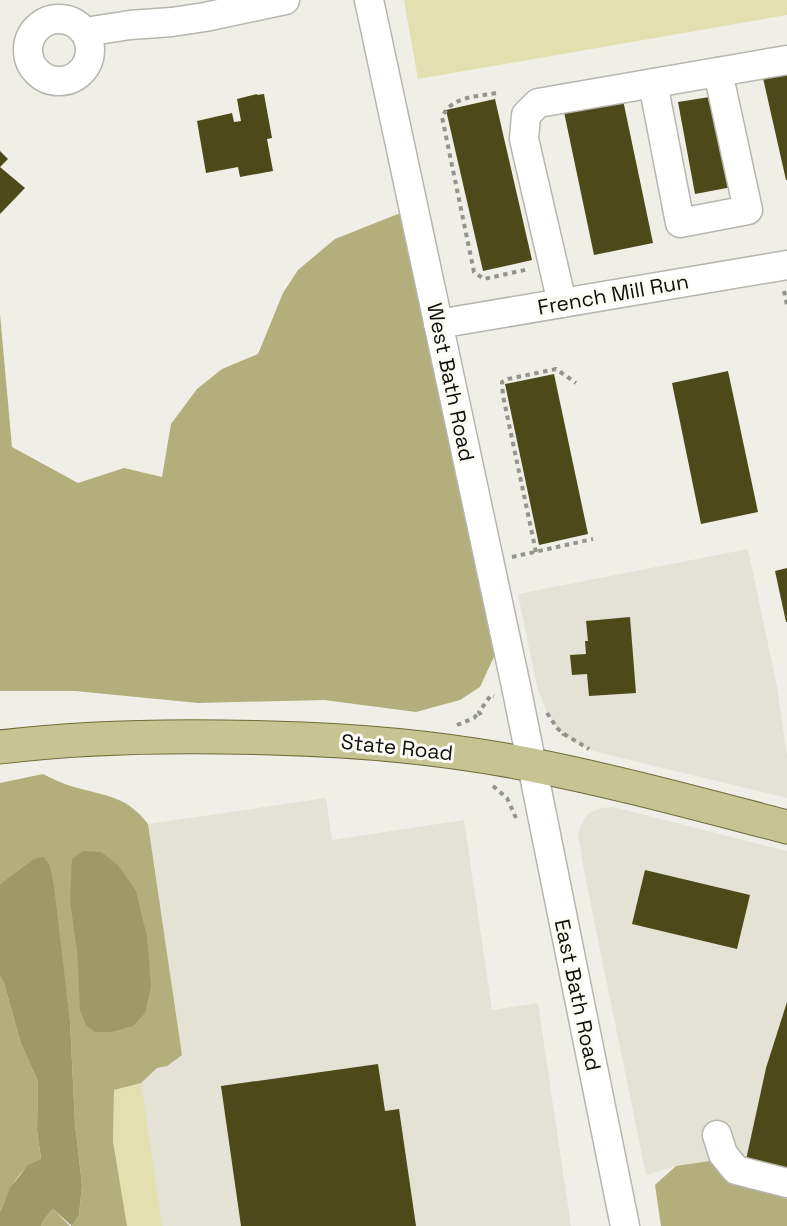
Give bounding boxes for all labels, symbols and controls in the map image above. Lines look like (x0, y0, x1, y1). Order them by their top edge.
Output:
street label: French Mill Run (535, 267, 691, 321)
street label: West Bath Road (421, 300, 481, 464)
street label: State Road (340, 728, 454, 766)
street label: East Bath Road (549, 917, 607, 1073)

